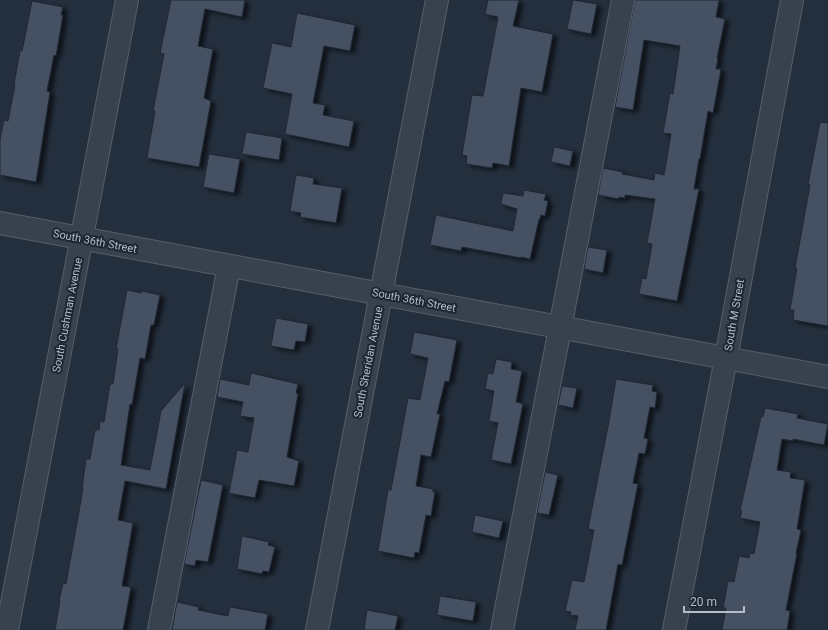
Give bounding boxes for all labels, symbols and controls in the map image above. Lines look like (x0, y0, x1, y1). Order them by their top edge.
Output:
street label: South 36th Street (52, 227, 138, 256)
street label: South Cushman Avenue (50, 256, 85, 374)
street label: South M Street (722, 278, 747, 352)
street label: South 36th Street (371, 286, 457, 315)
street label: South Sheridan Avenue (351, 305, 386, 419)
scale bar (684, 588, 744, 614)
text: 20 m (690, 595, 717, 609)

